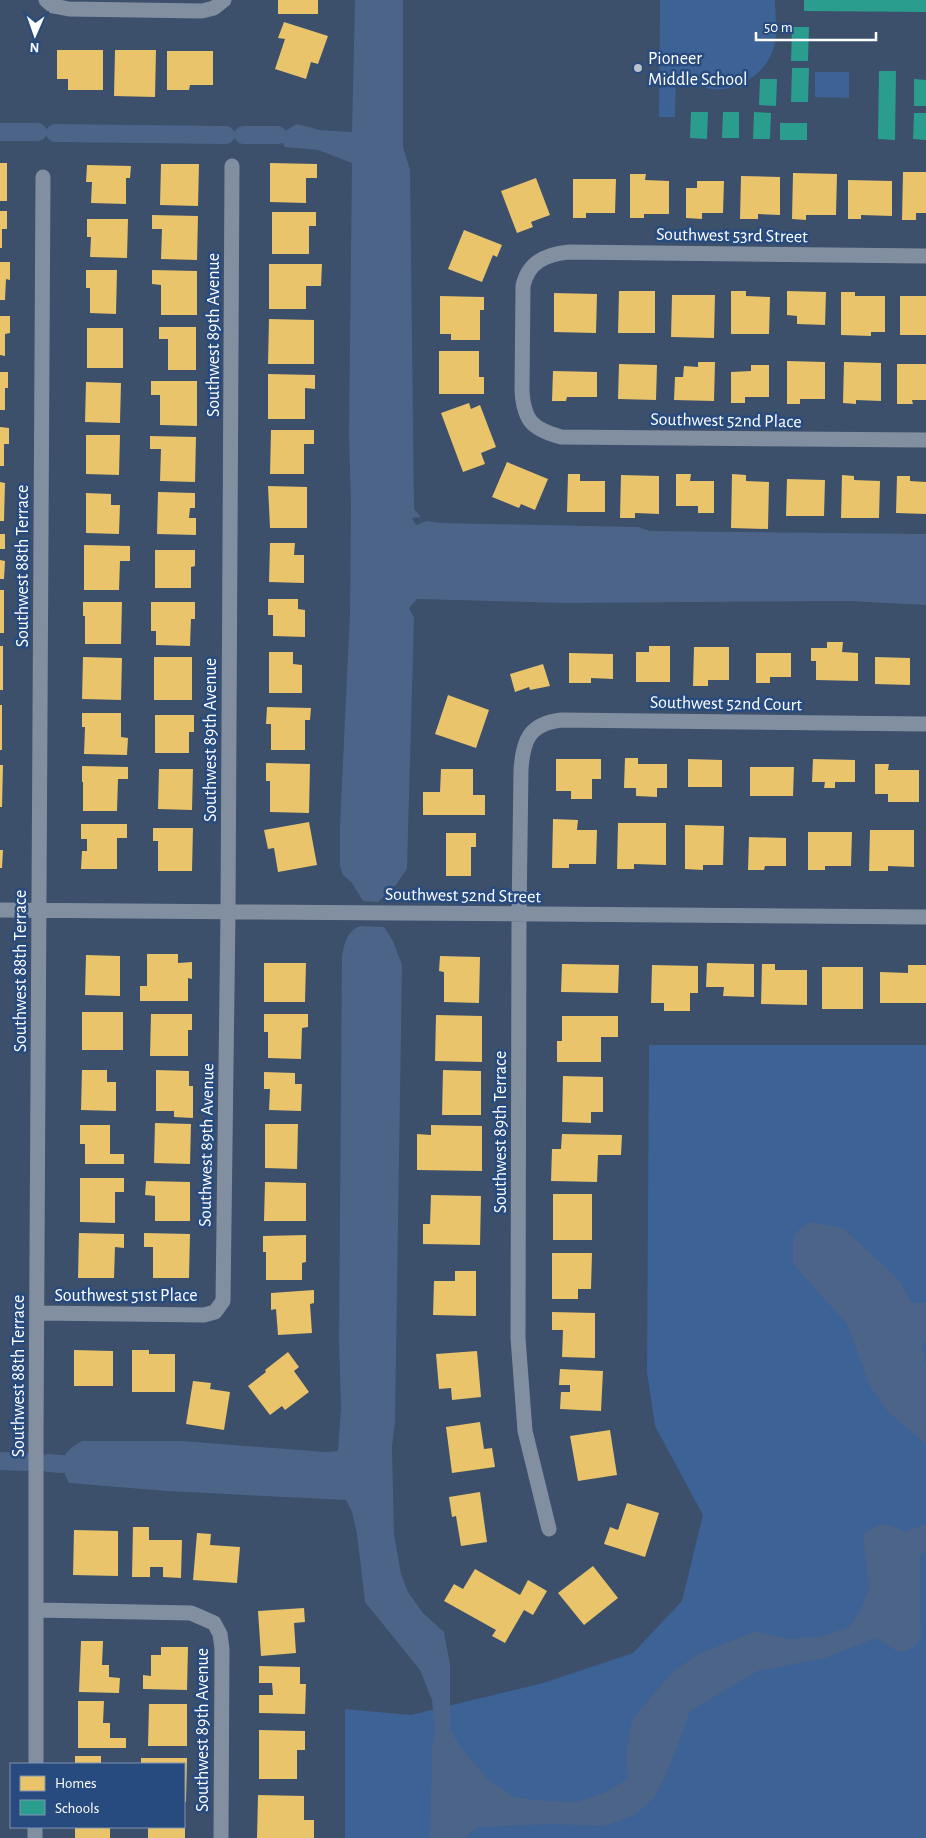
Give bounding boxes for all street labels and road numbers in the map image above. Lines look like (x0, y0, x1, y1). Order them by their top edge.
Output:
street label: Southwest 53rd Street (656, 226, 808, 246)
street label: Southwest 89th Avenue (205, 253, 223, 417)
street label: Southwest 52nd Place (650, 411, 802, 431)
street label: Southwest 88th Terrace (14, 485, 32, 647)
street label: Southwest 89th Avenue (202, 658, 220, 822)
street label: Southwest 52nd Court (650, 694, 802, 714)
street label: Southwest 52nd Street (385, 886, 541, 906)
street label: Southwest 88th Terrace (12, 890, 30, 1052)
street label: Southwest 89th Terrace (492, 1051, 510, 1213)
street label: Southwest 89th Avenue (197, 1063, 217, 1227)
street label: Southwest 51st Place (55, 1287, 197, 1305)
street label: Southwest 88th Terrace (10, 1295, 28, 1457)
street label: Southwest 89th Avenue (194, 1648, 212, 1812)

